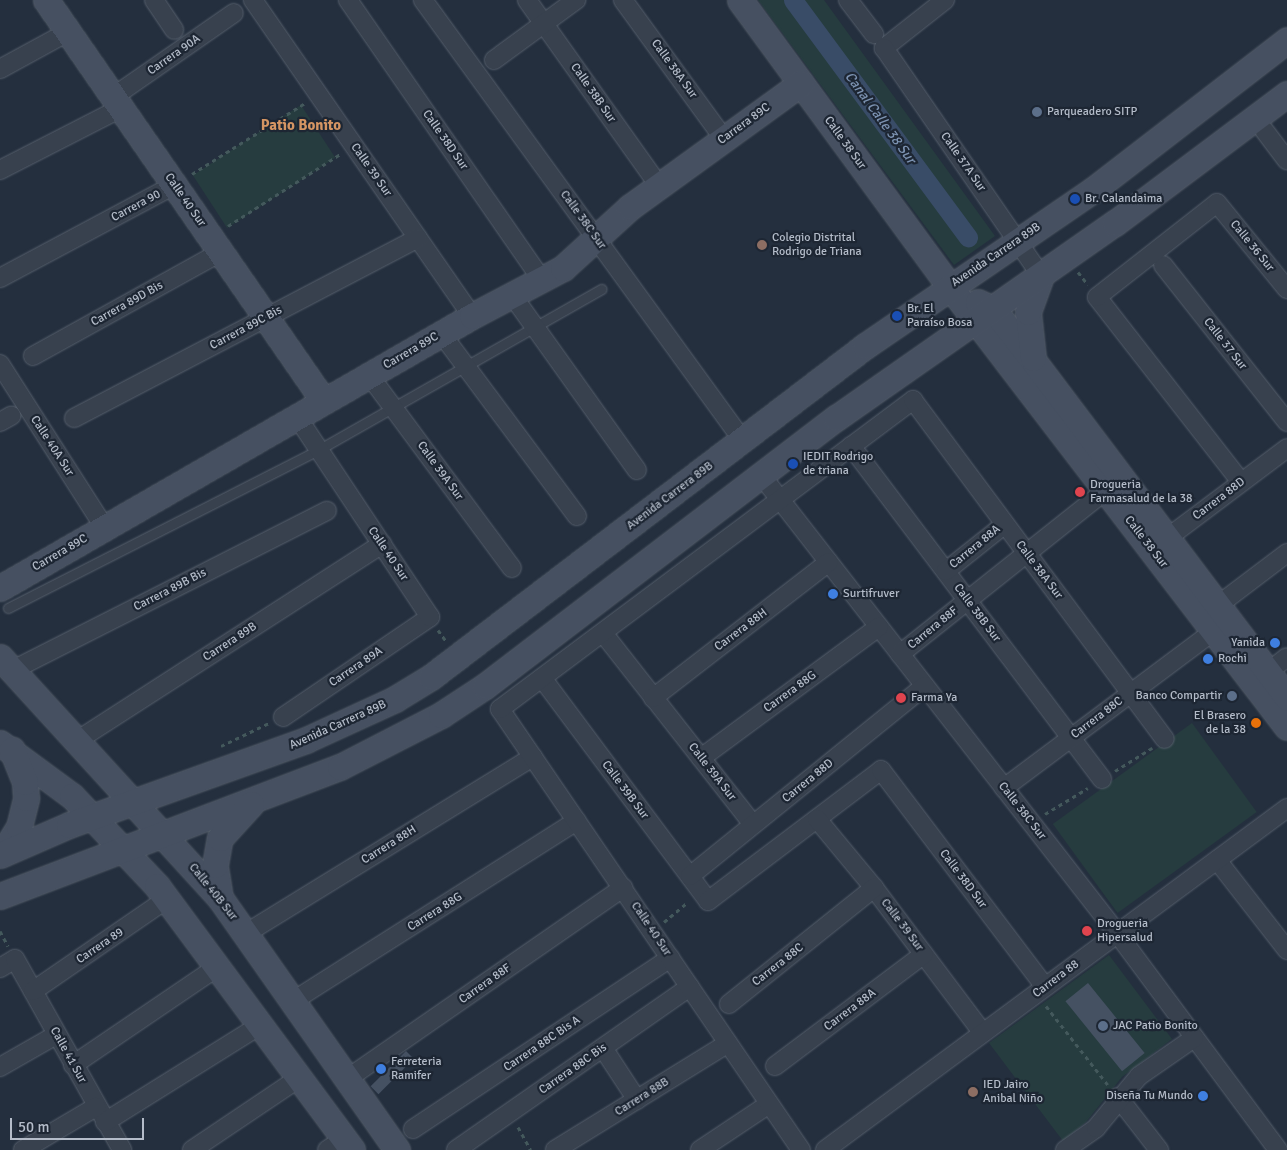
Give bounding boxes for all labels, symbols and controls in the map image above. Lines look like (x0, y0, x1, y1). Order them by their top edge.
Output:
street label: Carrera 90A (145, 32, 203, 78)
street label: Calle 38A Sur (648, 37, 700, 101)
street label: Calle 38B Sur (567, 61, 619, 125)
water label: Canal Calle 38 Sur (841, 69, 919, 167)
street label: Carrera 89C (715, 100, 773, 148)
place label: Parqueadero SITP (1047, 105, 1137, 119)
marker: Parqueadero SITP (1031, 106, 1043, 118)
street label: Calle 38D Sur (419, 107, 471, 173)
street label: Calle 38 Sur (821, 114, 869, 172)
district label: Patio Bonito (261, 117, 341, 135)
street label: Calle 37A Sur (937, 129, 989, 195)
street label: Calle 39 Sur (347, 141, 395, 199)
street label: Calle 40 Sur (161, 171, 209, 229)
street label: Carrera 90 (109, 187, 163, 225)
street label: Calle 38C Sur (557, 188, 609, 252)
place label: Br. Calandaima (1085, 192, 1162, 206)
marker: Br. Calandaima (1069, 193, 1081, 205)
street label: Calle 36 Sur (1227, 217, 1277, 275)
street label: Avenida Carrera 89B (949, 220, 1043, 290)
place label: Colegio Distrital Rodrigo de Triana (772, 231, 862, 259)
marker: Colegio Distrital Rodrigo de Triana (756, 239, 768, 251)
street label: Carrera 89D Bis (89, 278, 165, 330)
place label: Br. El Paraíso Bosa (907, 302, 972, 330)
street label: Carrera 89C Bis (208, 303, 284, 353)
marker: Br. El Paraíso Bosa (891, 310, 903, 322)
street label: Calle 37 Sur (1200, 315, 1250, 373)
street label: Carrera 89C (381, 329, 441, 373)
street label: Calle 40A Sur (27, 413, 77, 479)
street label: Calle 39A Sur (414, 439, 466, 503)
place label: IEDIT Rodrigo de triana (803, 450, 873, 478)
marker: IEDIT Rodrigo de triana (787, 458, 799, 470)
street label: Avenida Carrera 89B (624, 459, 716, 533)
street label: Carrera 88D (1190, 475, 1248, 523)
place label: Drogueria Farmasalud de la 38 (1090, 478, 1193, 506)
marker: Drogueria Farmasalud de la 38 (1074, 486, 1086, 498)
street label: Calle 38 Sur (1121, 513, 1171, 571)
street label: Carrera 88A (947, 522, 1003, 572)
street label: Calle 40 Sur (365, 524, 411, 584)
street label: Carrera 89C (30, 531, 90, 575)
street label: Calle 38A Sur (1012, 538, 1066, 602)
street label: Carrera 89B Bis (131, 566, 209, 614)
street label: Calle 38B Sur (950, 581, 1004, 645)
place label: Surtifruver (843, 587, 899, 601)
marker: Surtifruver (827, 588, 839, 600)
street label: Carrera 88F (905, 603, 961, 653)
street label: Carrera 88H (712, 606, 770, 654)
street label: Carrera 89B (200, 619, 260, 665)
place label: Yanida (1231, 636, 1265, 650)
marker: Yanida (1269, 637, 1281, 649)
street label: Carrera 89A (327, 644, 385, 690)
place label: Rochi (1218, 652, 1247, 666)
marker: Rochi (1202, 653, 1214, 665)
street label: Carrera 88G (761, 668, 819, 716)
place label: Banco Compartir (1136, 689, 1222, 703)
marker: Banco Compartir (1226, 690, 1238, 702)
place label: Farma Ya (911, 691, 957, 705)
marker: Farma Ya (895, 692, 907, 704)
street label: Carrera 88C (1068, 694, 1126, 742)
street label: Avenida Carrera 89B (287, 697, 389, 753)
place label: El Brasero de la 38 (1194, 709, 1246, 737)
marker: El Brasero de la 38 (1250, 717, 1262, 729)
street label: Calle 39A Sur (685, 740, 739, 804)
street label: Carrera 88D (780, 756, 836, 806)
street label: Calle 39B Sur (598, 758, 652, 822)
street label: Calle 38C Sur (995, 779, 1049, 843)
street label: Carrera 88H (359, 822, 419, 868)
street label: Calle 38D Sur (936, 847, 990, 911)
street label: Calle 40B Sur (186, 861, 240, 923)
street label: Carrera 88G (405, 890, 465, 934)
street label: Calle 39 Sur (878, 896, 926, 954)
street label: Calle 40 Sur (628, 899, 674, 959)
place label: Drogueria Hipersalud (1097, 917, 1153, 945)
street label: Carrera 89 (74, 925, 126, 967)
marker: Drogueria Hipersalud (1081, 925, 1093, 937)
street label: Carrera 88C (749, 941, 807, 989)
street label: Carrera 88 (1030, 957, 1082, 1001)
street label: Carrera 88F (456, 961, 514, 1007)
street label: Carrera 88A (821, 986, 879, 1034)
street label: Carrera 88C Bis A (501, 1013, 583, 1075)
place label: JAC Patio Bonito (1113, 1019, 1198, 1033)
marker: JAC Patio Bonito (1097, 1020, 1109, 1032)
street label: Calle 41 Sur (47, 1024, 89, 1086)
street label: Carrera 88C Bis (536, 1040, 610, 1098)
place label: Ferreteria Ramifer (391, 1055, 442, 1083)
marker: Ferreteria Ramifer (375, 1063, 387, 1075)
street label: Carrera 88B (612, 1075, 672, 1119)
place label: IED Jairo Anibal Niño (983, 1078, 1043, 1106)
marker: IED Jairo Anibal Niño (967, 1086, 979, 1098)
place label: Diseña Tu Mundo (1106, 1089, 1193, 1103)
marker: Diseña Tu Mundo (1197, 1090, 1209, 1102)
scale bar (12, 1108, 146, 1140)
text: 50 m (18, 1118, 49, 1136)

